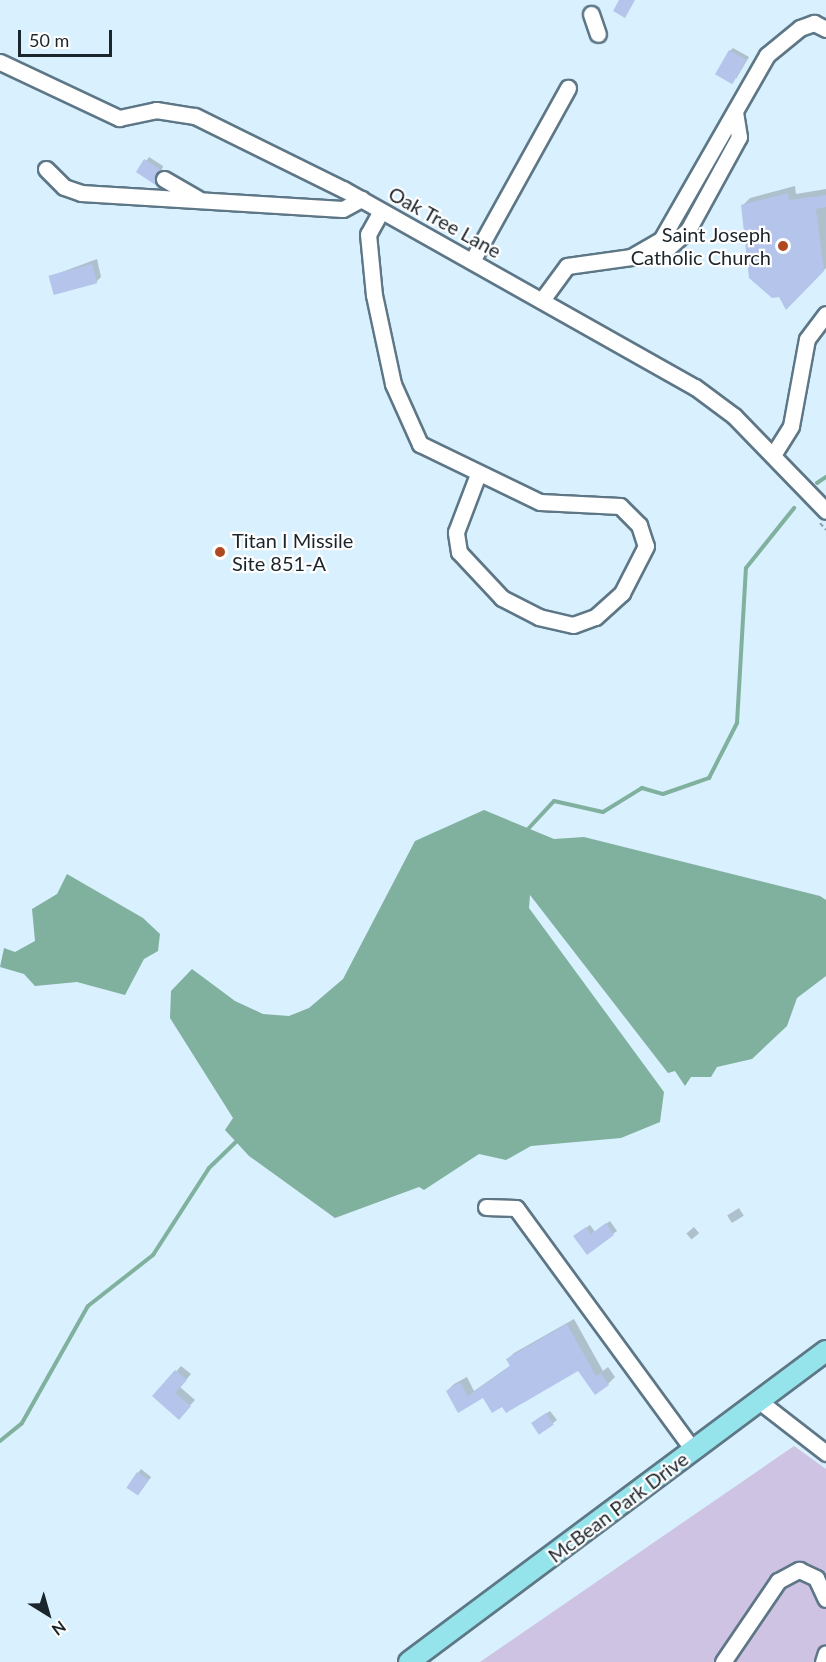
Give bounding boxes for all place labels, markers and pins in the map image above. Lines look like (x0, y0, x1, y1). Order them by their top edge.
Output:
place label: Saint Joseph Catholic Church (631, 222, 771, 269)
marker: Saint Joseph Catholic Church (776, 239, 790, 253)
place label: Titan I Missile Site 851-A (232, 528, 353, 575)
marker: Titan I Missile Site 851-A (213, 545, 227, 559)

